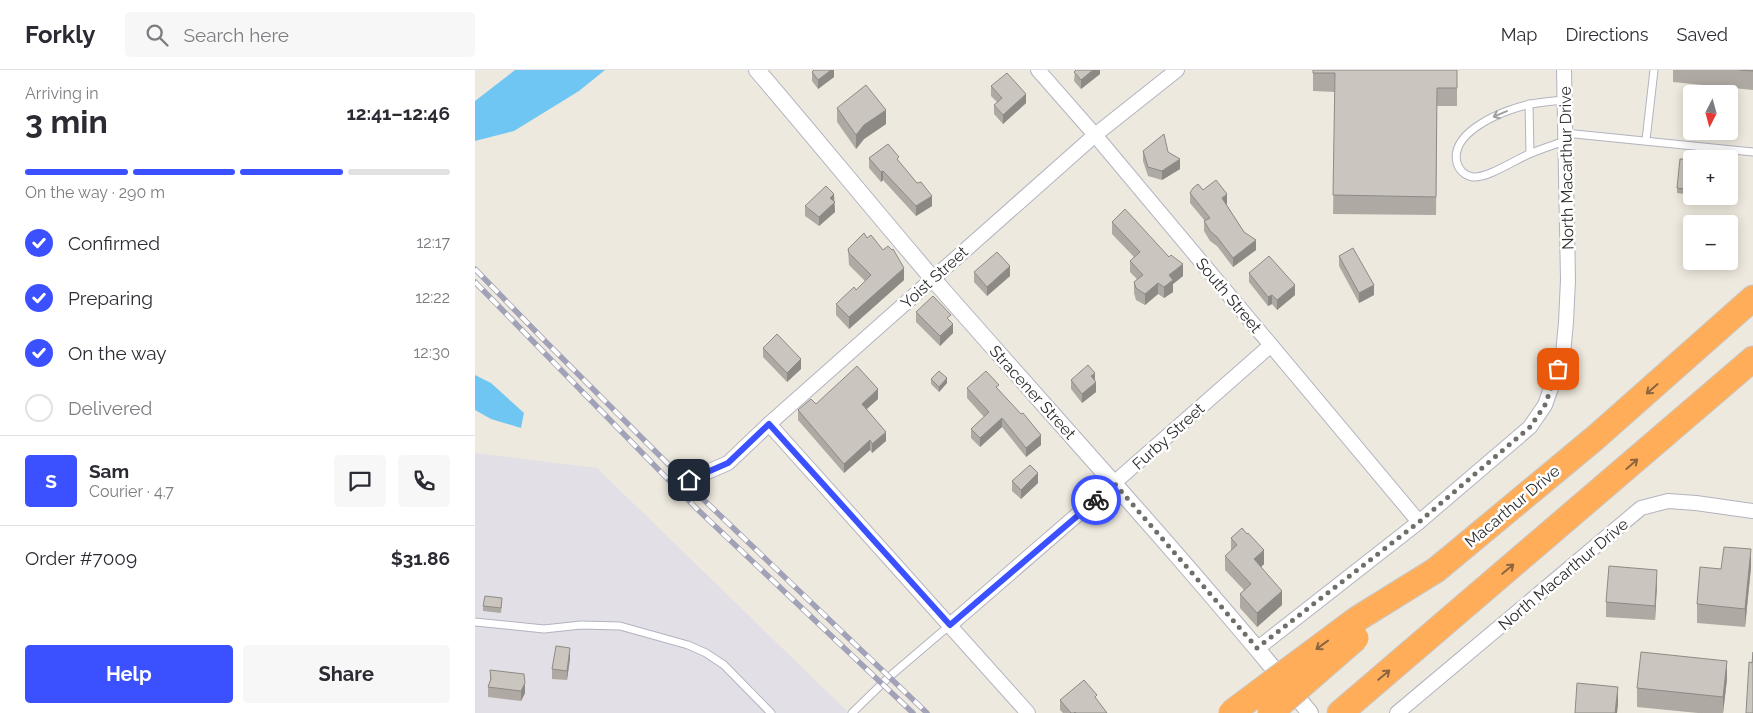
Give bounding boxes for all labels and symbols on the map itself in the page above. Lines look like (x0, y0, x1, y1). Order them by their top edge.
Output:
north arrow (1683, 85, 1737, 140)
street label: North Macarthur Drive (1556, 86, 1577, 250)
one-way arrow (1493, 110, 1508, 120)
street label: Yoist Street (897, 242, 972, 312)
street label: South Street (1192, 254, 1266, 337)
street label: Stracener Street (986, 341, 1080, 444)
pin (1537, 348, 1579, 390)
one-way arrow (1645, 383, 1658, 394)
street label: Furby Street (1128, 399, 1209, 474)
one-way arrow (1625, 458, 1638, 470)
pin (668, 459, 710, 501)
street label: Macarthur Drive (1461, 461, 1563, 551)
courier (1071, 475, 1121, 525)
street label: North Macarthur Drive (1495, 515, 1632, 634)
one-way arrow (1501, 564, 1514, 575)
one-way arrow (1315, 640, 1329, 650)
one-way arrow (1378, 669, 1391, 681)

